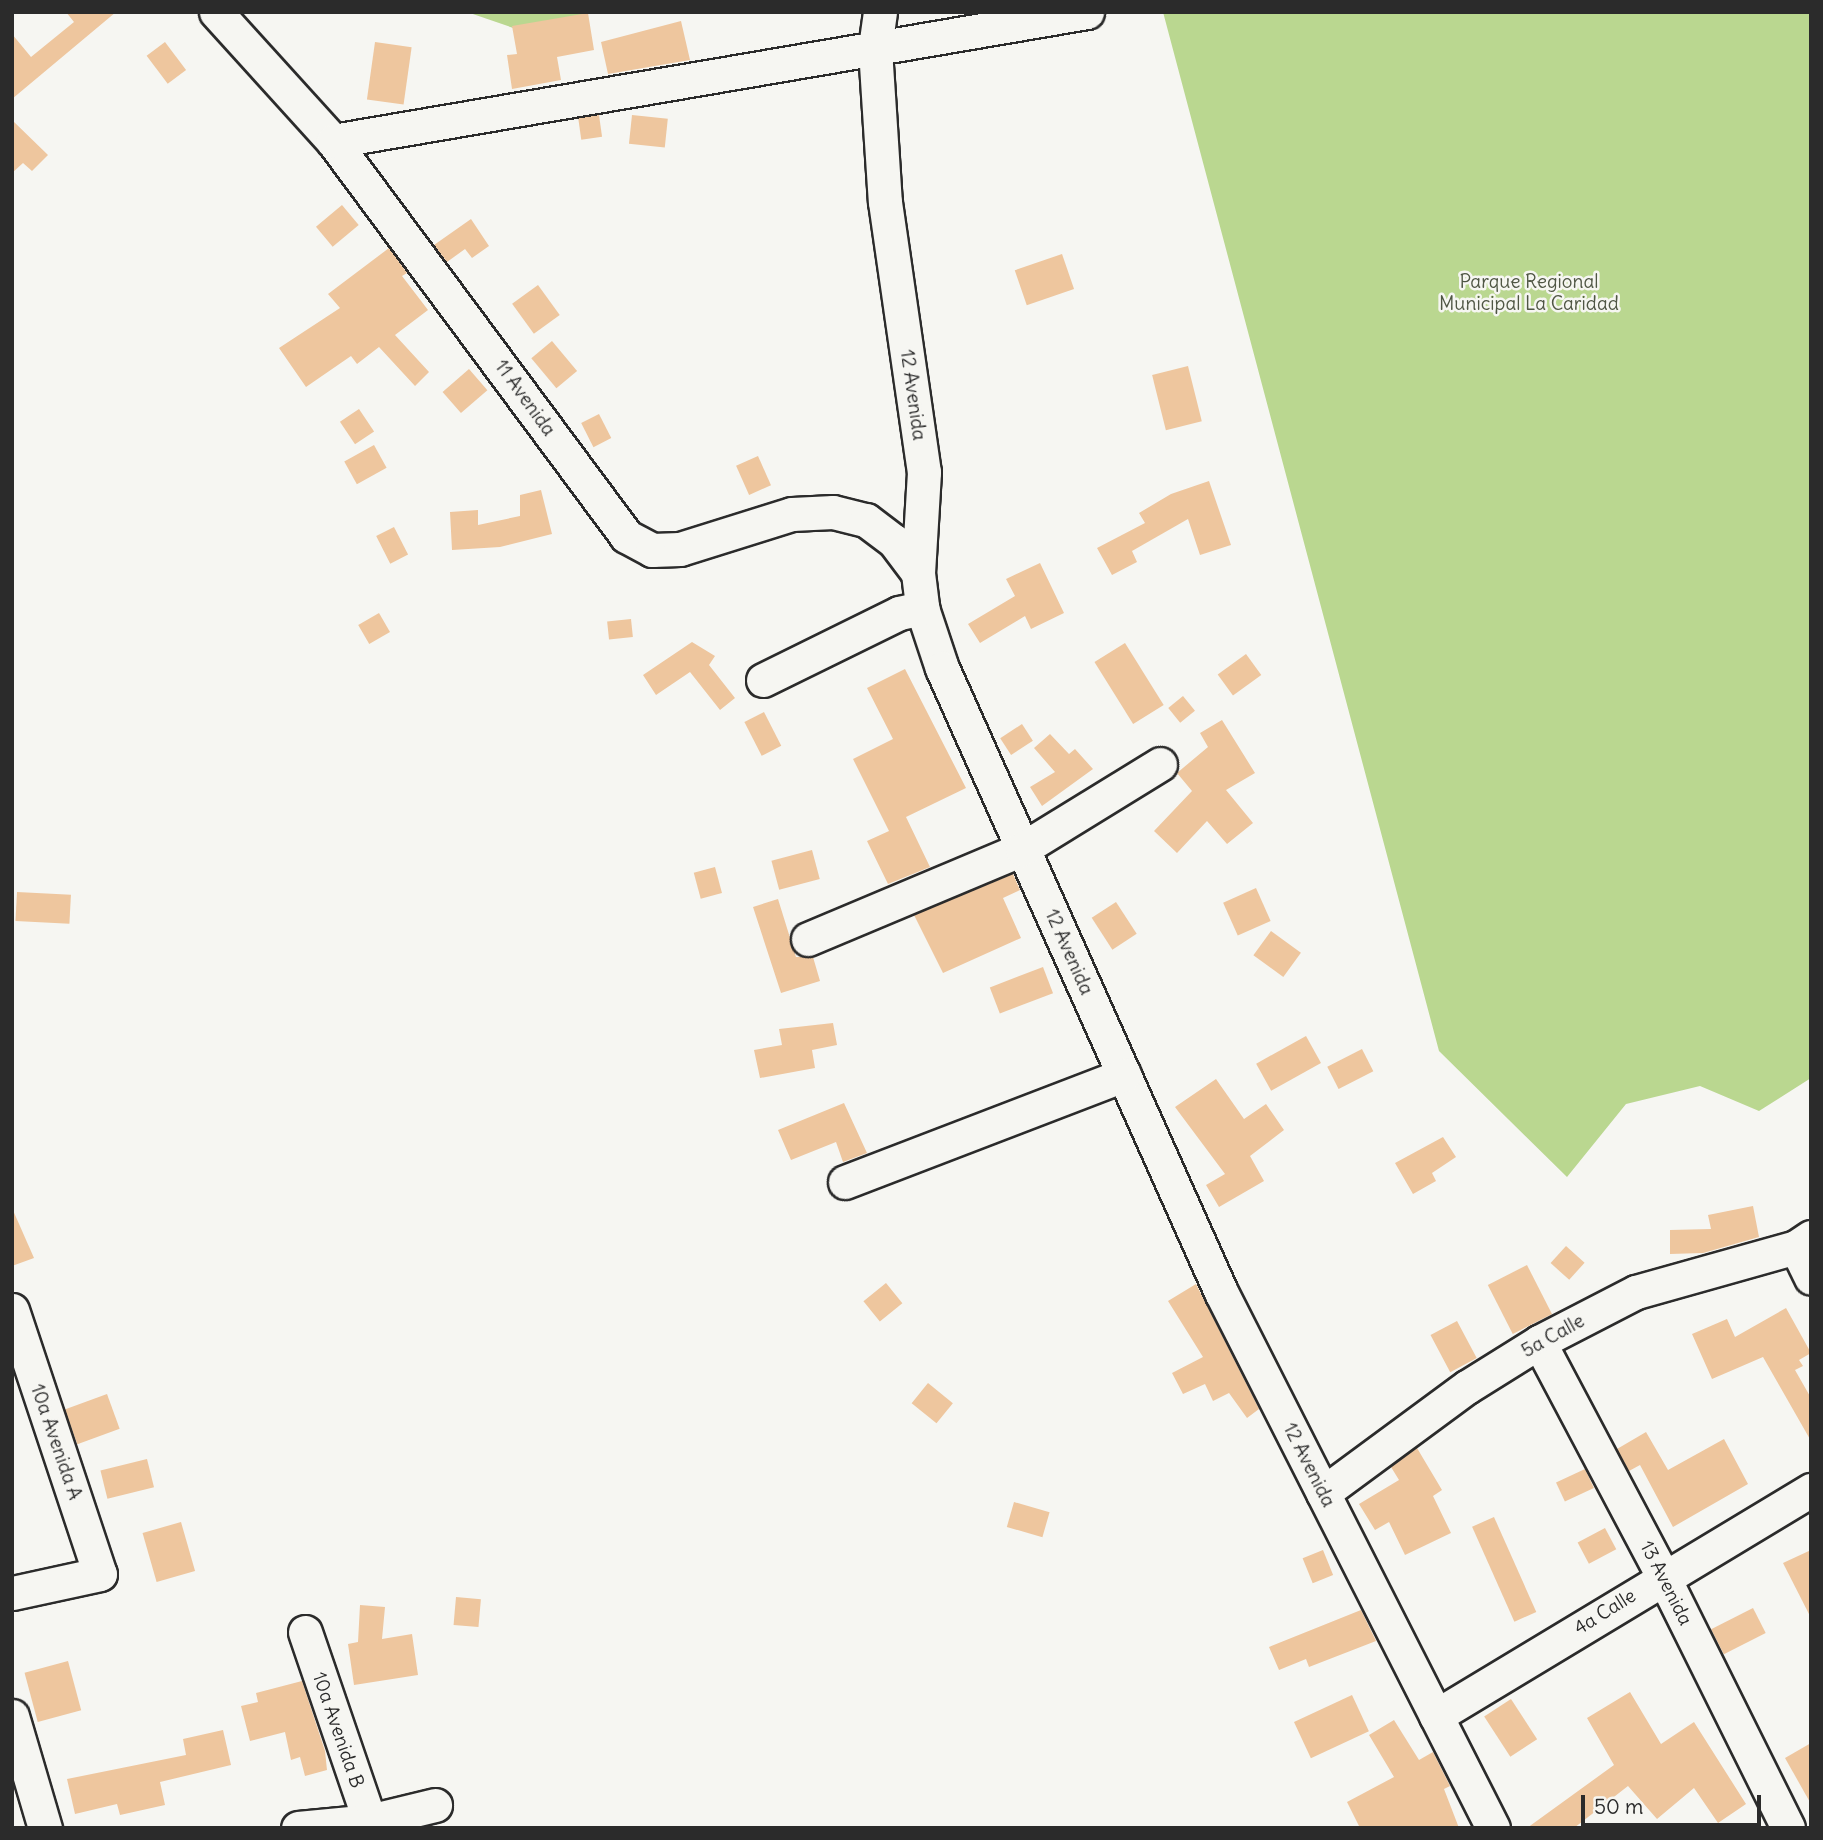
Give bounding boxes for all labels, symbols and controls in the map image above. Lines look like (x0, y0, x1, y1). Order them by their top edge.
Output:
park label: Parque Regional Municipal La Caridad (1439, 271, 1619, 315)
street label: 12 Avenida (895, 348, 931, 442)
street label: 11 Avenida (490, 356, 560, 440)
street label: 12 Avenida (1040, 906, 1098, 998)
street label: 5a Calle (1518, 1309, 1588, 1363)
street label: 10a Avenida A (26, 1381, 86, 1503)
street label: 12 Avenida (1278, 1419, 1340, 1511)
street label: 13 Avenida (1635, 1537, 1697, 1629)
street label: 4a Calle (1570, 1584, 1640, 1640)
street label: 10a Avenida B (307, 1669, 369, 1791)
scale bar (1585, 1780, 1765, 1824)
text: 50 m (1594, 1793, 1643, 1820)

